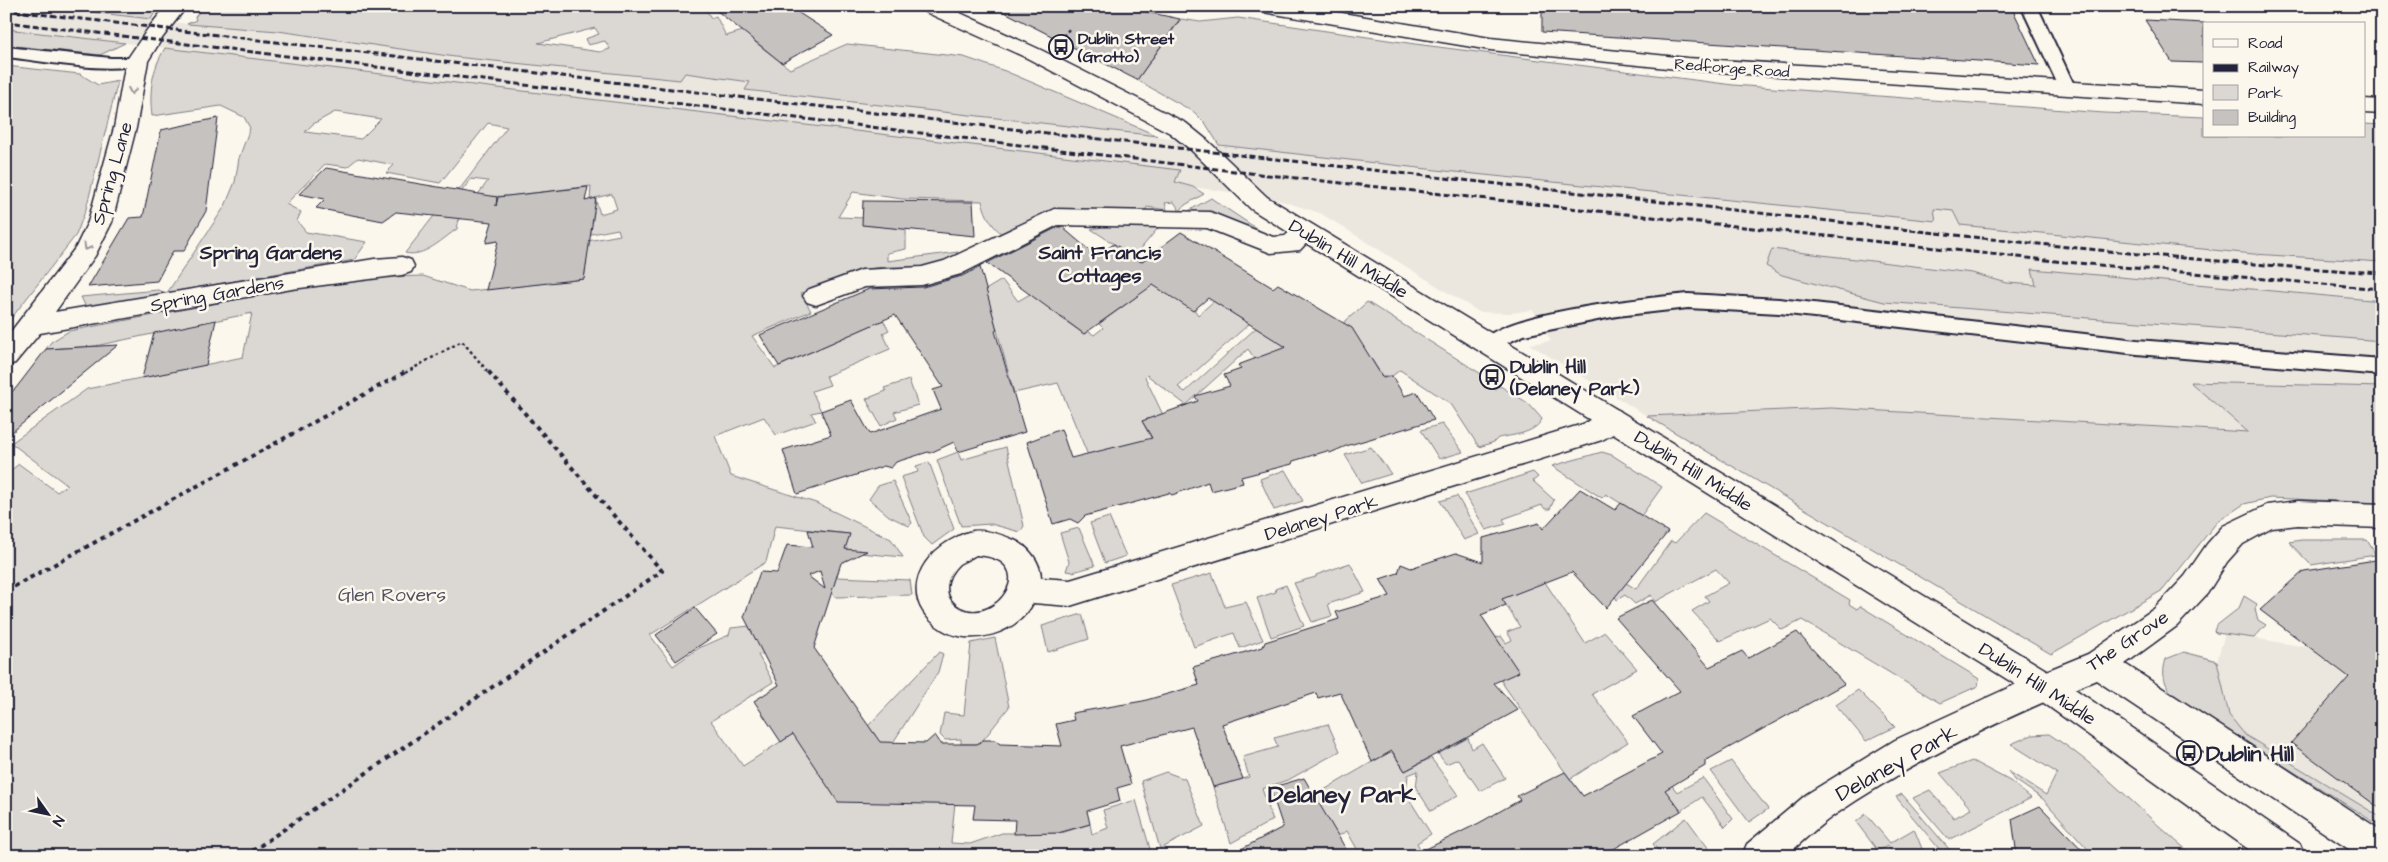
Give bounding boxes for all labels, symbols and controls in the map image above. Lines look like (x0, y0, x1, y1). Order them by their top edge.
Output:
legend (2203, 22, 2366, 138)
place label: Dublin Street (Grotto) (1077, 28, 1175, 68)
text: Road (2248, 33, 2283, 54)
bus stop icon: Dublin Street (Grotto) (1048, 34, 1074, 60)
street label: Redforge Road (1673, 53, 1790, 84)
text: Railway (2248, 57, 2299, 79)
text: Park (2248, 83, 2283, 104)
one-way arrow (128, 87, 138, 96)
text: Building (2248, 107, 2296, 129)
street label: Spring Lane (85, 119, 141, 228)
street label: Dublin Hill Middle (1283, 213, 1413, 306)
district label: Spring Gardens (199, 239, 342, 268)
district label: Saint Francis Cottages (1038, 239, 1161, 291)
one-way arrow (83, 241, 93, 250)
street label: Spring Gardens (148, 269, 286, 321)
place label: Dublin Hill (Delaney Park) (1509, 354, 1640, 404)
bus stop icon: Dublin Hill (Delaney Park) (1479, 364, 1505, 390)
street label: Dublin Hill Middle (1629, 424, 1758, 518)
street label: Delaney Park (1262, 488, 1382, 549)
park label: Glen Rovers (338, 582, 446, 609)
street label: The Grove (2081, 604, 2174, 679)
street label: Dublin Hill Middle (1973, 636, 2101, 732)
street label: Delaney Park (1830, 717, 1964, 811)
place label: Dublin Hill (2206, 739, 2294, 770)
bus stop icon: Dublin Hill (2176, 740, 2202, 766)
district label: Delaney Park (1268, 778, 1416, 814)
north arrow (22, 790, 72, 840)
text: N (47, 811, 69, 830)

